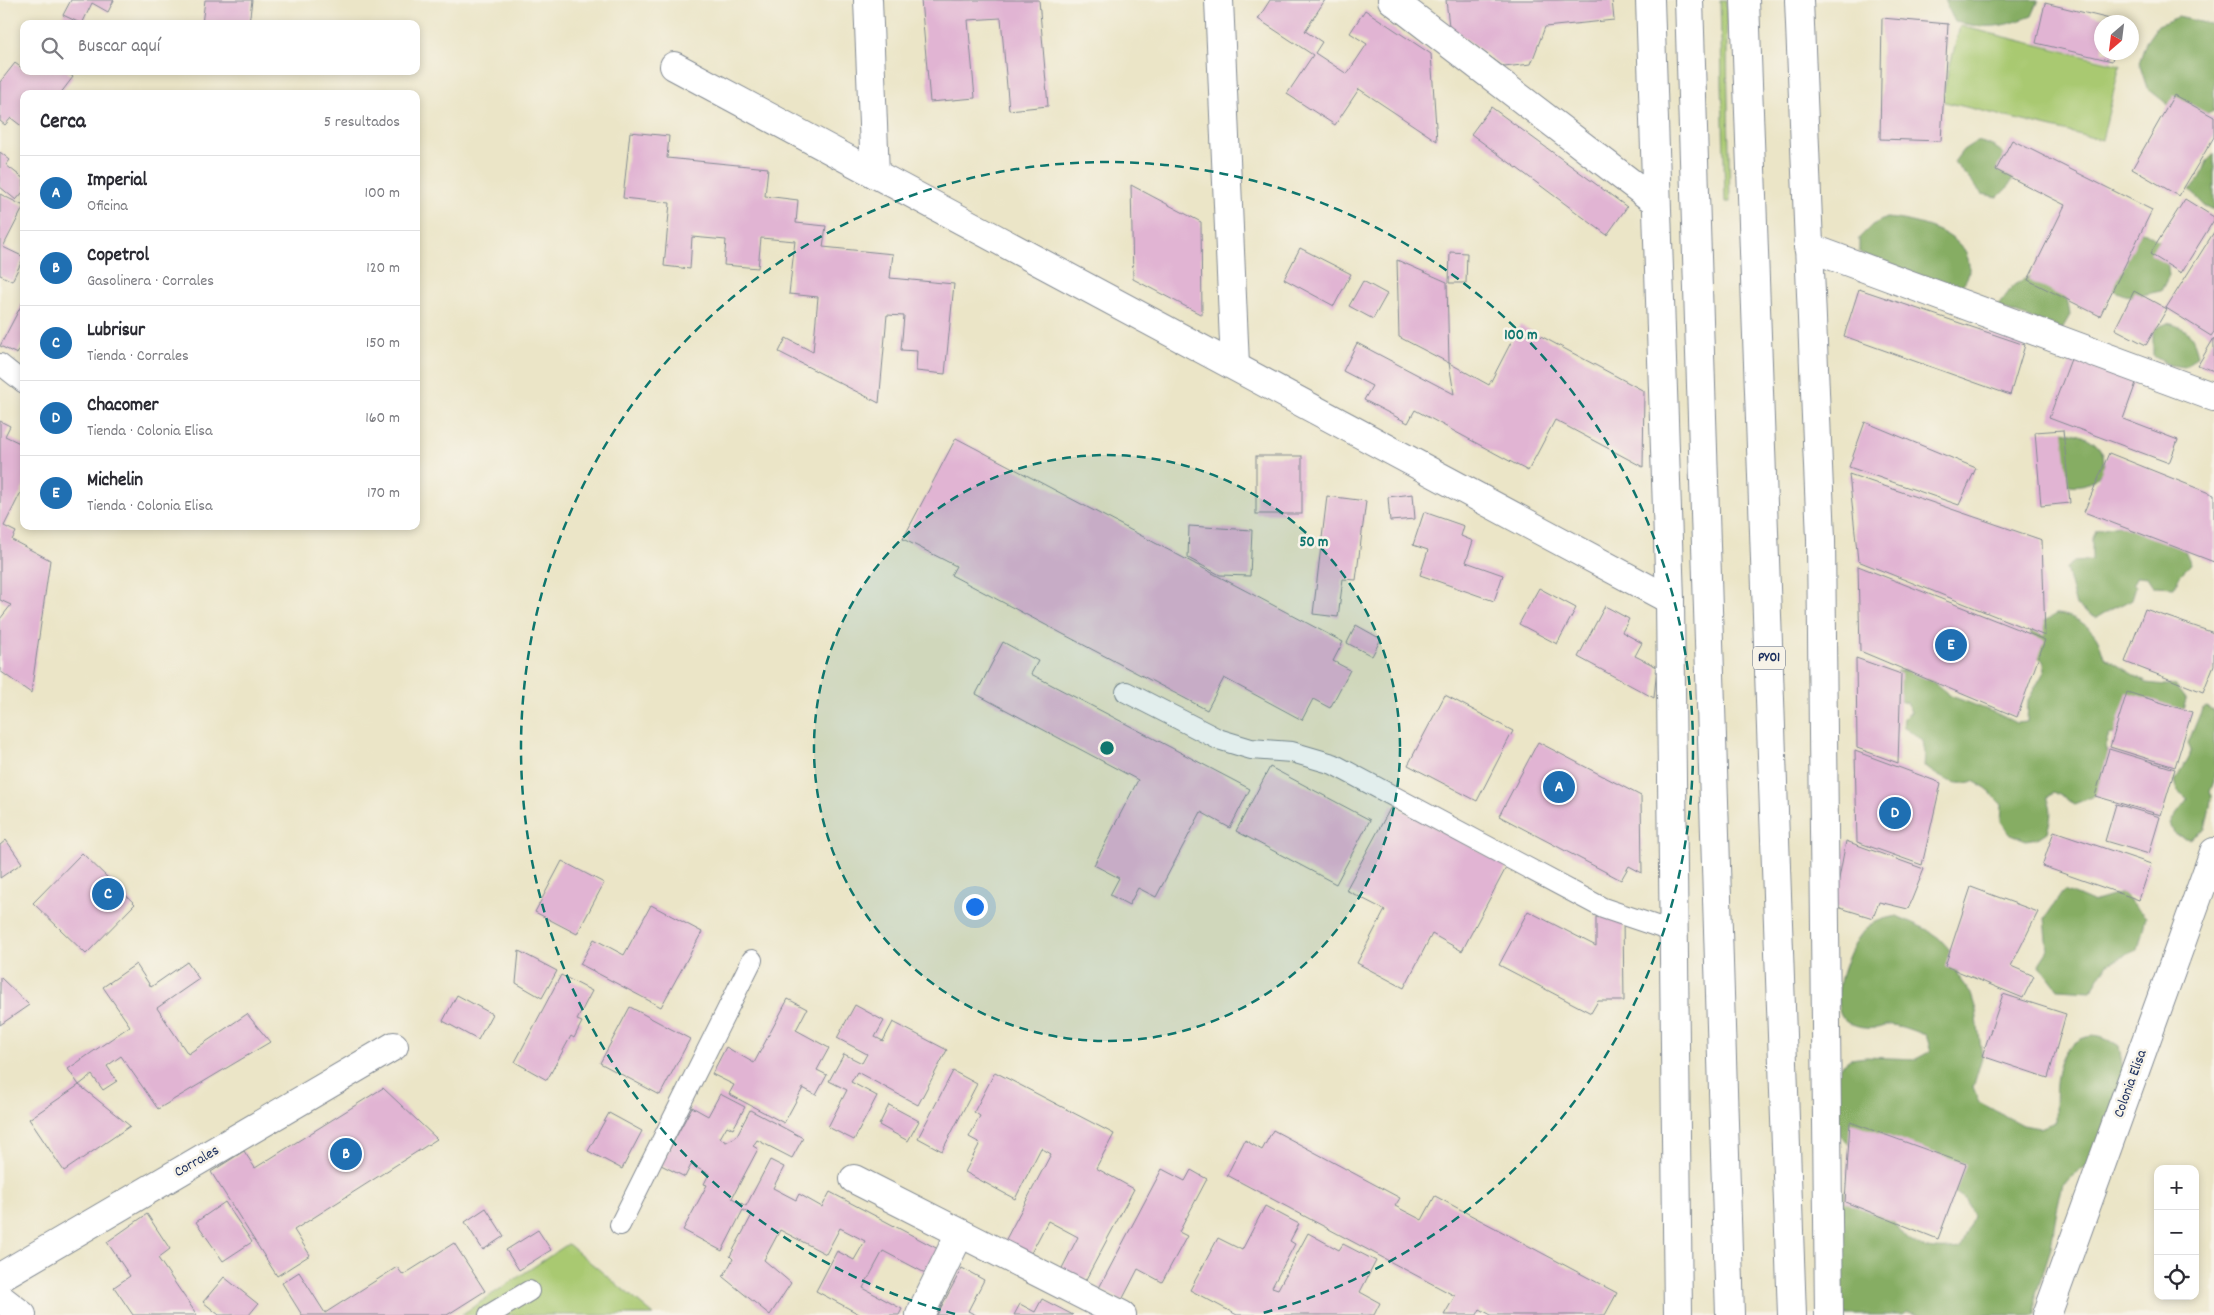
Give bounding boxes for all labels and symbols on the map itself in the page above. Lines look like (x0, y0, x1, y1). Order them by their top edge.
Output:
north arrow (2094, 15, 2139, 60)
text: 100 m (1504, 325, 1538, 347)
text: 50 m (1300, 532, 1328, 554)
pin: E (1935, 626, 1967, 664)
road number: PY01 (1753, 646, 1785, 670)
centre of rings (1098, 739, 1116, 757)
pin: A (1543, 768, 1575, 806)
pin: D (1879, 794, 1911, 832)
pin: C (92, 875, 124, 913)
your location (962, 894, 988, 920)
street label: Colonia Elisa (2109, 1046, 2154, 1121)
pin: B (330, 1135, 362, 1173)
street label: Corrales (170, 1140, 224, 1184)

